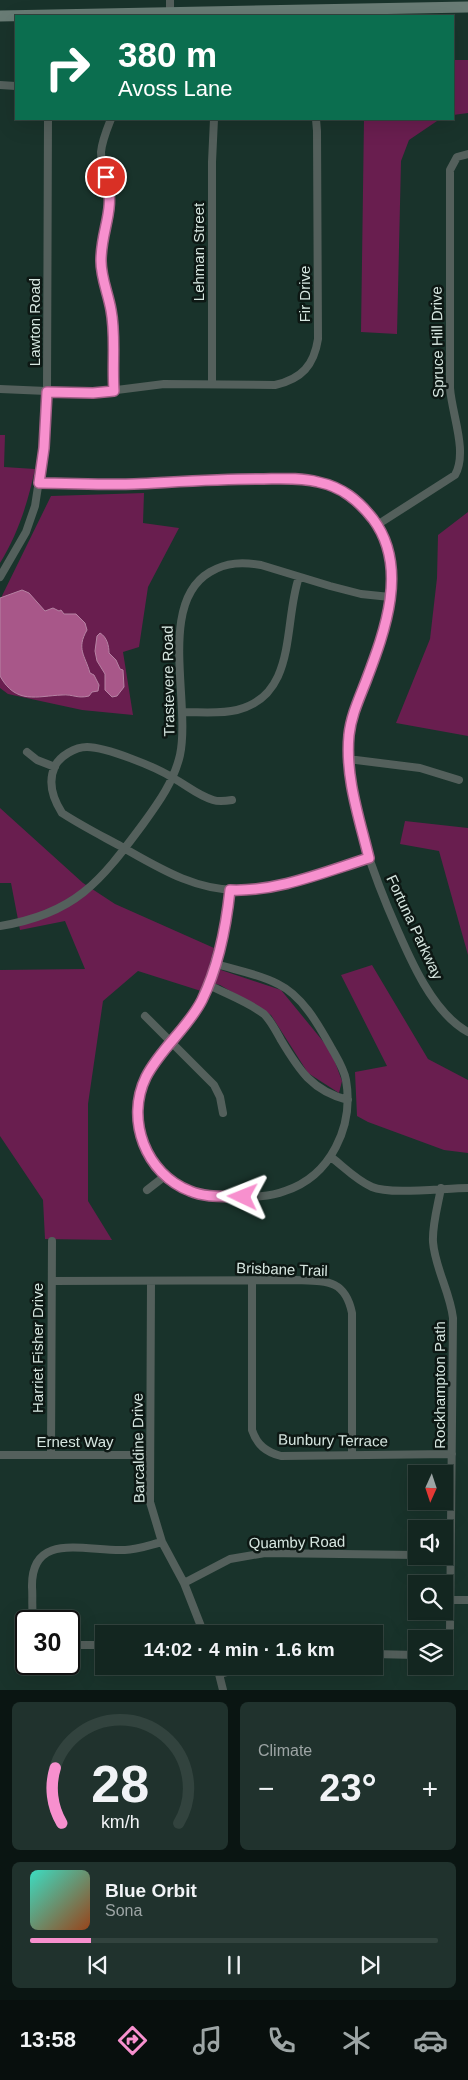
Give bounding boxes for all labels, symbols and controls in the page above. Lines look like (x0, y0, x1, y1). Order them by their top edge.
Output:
icon: right (35, 35, 100, 100)
text: 380 m (118, 35, 217, 74)
text: Avoss Lane (118, 76, 233, 101)
pin (85, 156, 127, 198)
icon: arrive (92, 163, 120, 191)
street label: Lehman Street (190, 202, 207, 301)
street label: Fir Drive (296, 266, 313, 322)
street label: Lawton Road (26, 278, 43, 366)
street label: Spruce Hill Drive (428, 286, 446, 398)
street label: Trastevere Road (159, 625, 177, 737)
street label: Fortuna Parkway (383, 872, 447, 982)
position arrow (216, 1170, 268, 1222)
street label: Brisbane Trail (236, 1259, 328, 1279)
street label: Harriet Fisher Drive (29, 1283, 46, 1413)
street label: Rockhampton Path (431, 1321, 448, 1449)
street label: Barcaldine Drive (129, 1393, 147, 1503)
street label: Bunbury Terrace (278, 1431, 388, 1449)
street label: Ernest Way (37, 1433, 114, 1450)
north arrow (408, 1465, 452, 1510)
map controls (408, 1465, 453, 1675)
button: sound (408, 1520, 453, 1565)
street label: Quamby Road (248, 1533, 346, 1551)
button: search (408, 1575, 453, 1620)
speed limit sign: 30 (15, 1610, 80, 1675)
button: layers (408, 1630, 453, 1675)
text: 14:02 · 4 min · 1.6 km (143, 1639, 335, 1660)
text: Climate (258, 1742, 312, 1759)
text: 28 (91, 1755, 149, 1813)
text: 23° (319, 1767, 377, 1809)
text: − (258, 1773, 274, 1804)
text: + (422, 1773, 438, 1804)
text: km/h (101, 1812, 139, 1832)
text: Blue Orbit (105, 1880, 197, 1901)
text: Sona (105, 1902, 142, 1919)
icon: previous (84, 1951, 112, 1979)
icon: pause (220, 1951, 248, 1979)
icon: next (356, 1951, 384, 1979)
icon: directions (115, 2023, 150, 2058)
icon: music (190, 2023, 225, 2058)
icon: phone (264, 2023, 299, 2058)
icon: climate (339, 2023, 374, 2058)
icon: car (413, 2023, 448, 2058)
text: 13:58 (20, 2027, 76, 2052)

